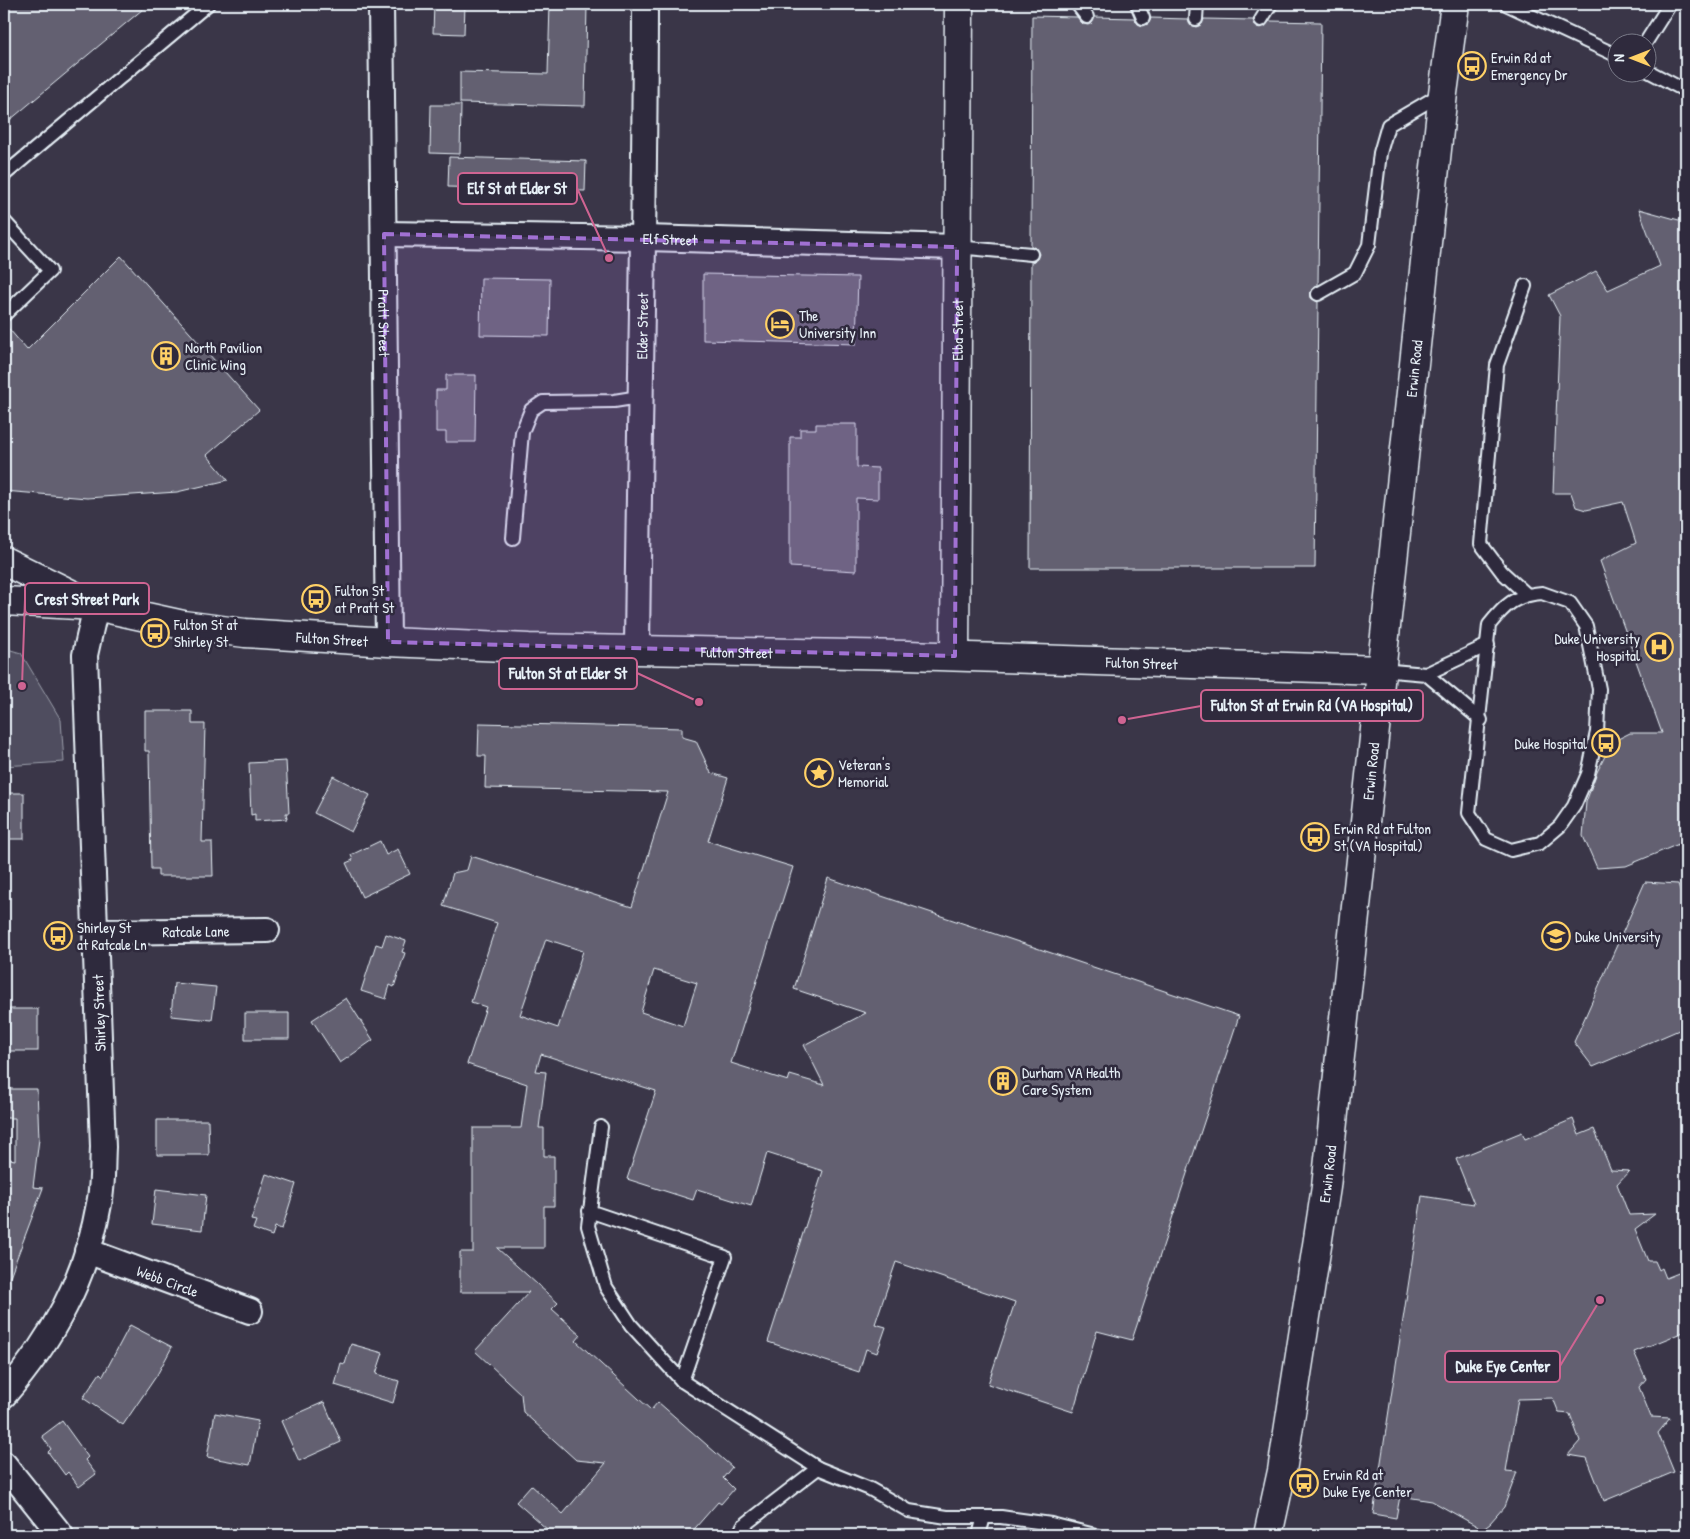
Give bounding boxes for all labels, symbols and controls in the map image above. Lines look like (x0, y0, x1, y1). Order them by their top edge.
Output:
north arrow (1608, 32, 1658, 82)
place label: Erwin Rd at Emergency Dr (1491, 47, 1568, 85)
bus stop icon: Erwin Rd at Emergency Dr (1457, 51, 1487, 81)
text: N (1609, 54, 1628, 62)
callout: Elf St at Elder St (458, 173, 577, 204)
text: Elf St at Elder St (467, 177, 567, 199)
street label: Elf Street (642, 227, 698, 250)
street label: Pratt Street (374, 289, 395, 358)
street label: Elder Street (631, 292, 653, 360)
street label: Elba Street (946, 299, 968, 361)
place label: The University Inn (799, 305, 877, 343)
hotel icon: The University Inn (765, 309, 795, 339)
place label: North Pavilion Clinic Wing (185, 337, 263, 375)
street label: Erwin Road (1400, 339, 1427, 398)
building icon: North Pavilion Clinic Wing (151, 341, 181, 371)
place label: Fulton St at Pratt St (334, 580, 395, 618)
callout: Crest Street Park (25, 583, 149, 614)
bus stop icon: Fulton St at Pratt St (301, 584, 331, 614)
text: Crest Street Park (35, 588, 140, 610)
place label: Fulton St at Shirley St (173, 614, 238, 652)
bus stop icon: Fulton St at Shirley St (140, 618, 170, 648)
street label: Fulton Street (294, 626, 370, 651)
place label: Duke University Hospital (1554, 628, 1640, 666)
hospital icon: Duke University Hospital (1644, 632, 1674, 662)
street label: Fulton Street (700, 641, 774, 663)
street label: Fulton Street (1104, 651, 1179, 674)
callout: Fulton St at Elder St (499, 658, 637, 689)
text: Fulton St at Elder St (508, 662, 628, 684)
callout: Fulton St at Erwin Rd (VA Hospital) (1201, 690, 1423, 721)
text: Fulton St at Erwin Rd (VA Hospital) (1210, 694, 1413, 717)
bus stop icon: Duke Hospital (1591, 728, 1621, 758)
place label: Duke Hospital (1515, 733, 1587, 754)
street label: Erwin Road (1357, 741, 1384, 801)
place label: Veteran's Memorial (838, 754, 890, 792)
place icon: Veteran's Memorial (804, 758, 834, 788)
place label: Erwin Rd at Fulton St (VA Hospital) (1334, 818, 1431, 856)
bus stop icon: Erwin Rd at Fulton St (VA Hospital) (1300, 822, 1330, 852)
place label: Shirley St at Ratcale Ln (77, 917, 147, 955)
street label: Ratcale Lane (162, 920, 230, 942)
bus stop icon: Shirley St at Ratcale Ln (43, 921, 73, 951)
school or university icon: Duke University (1541, 921, 1571, 951)
place label: Duke University (1575, 926, 1661, 947)
street label: Shirley Street (87, 973, 111, 1052)
place label: Durham VA Health Care System (1022, 1062, 1120, 1100)
building icon: Durham VA Health Care System (988, 1066, 1018, 1096)
street label: Erwin Road (1313, 1144, 1341, 1204)
street label: Webb Circle (134, 1260, 202, 1302)
callout: Duke Eye Center (1445, 1351, 1560, 1382)
text: Duke Eye Center (1456, 1355, 1551, 1378)
place label: Erwin Rd at Duke Eye Center (1323, 1464, 1412, 1502)
bus stop icon: Erwin Rd at Duke Eye Center (1289, 1468, 1319, 1498)

